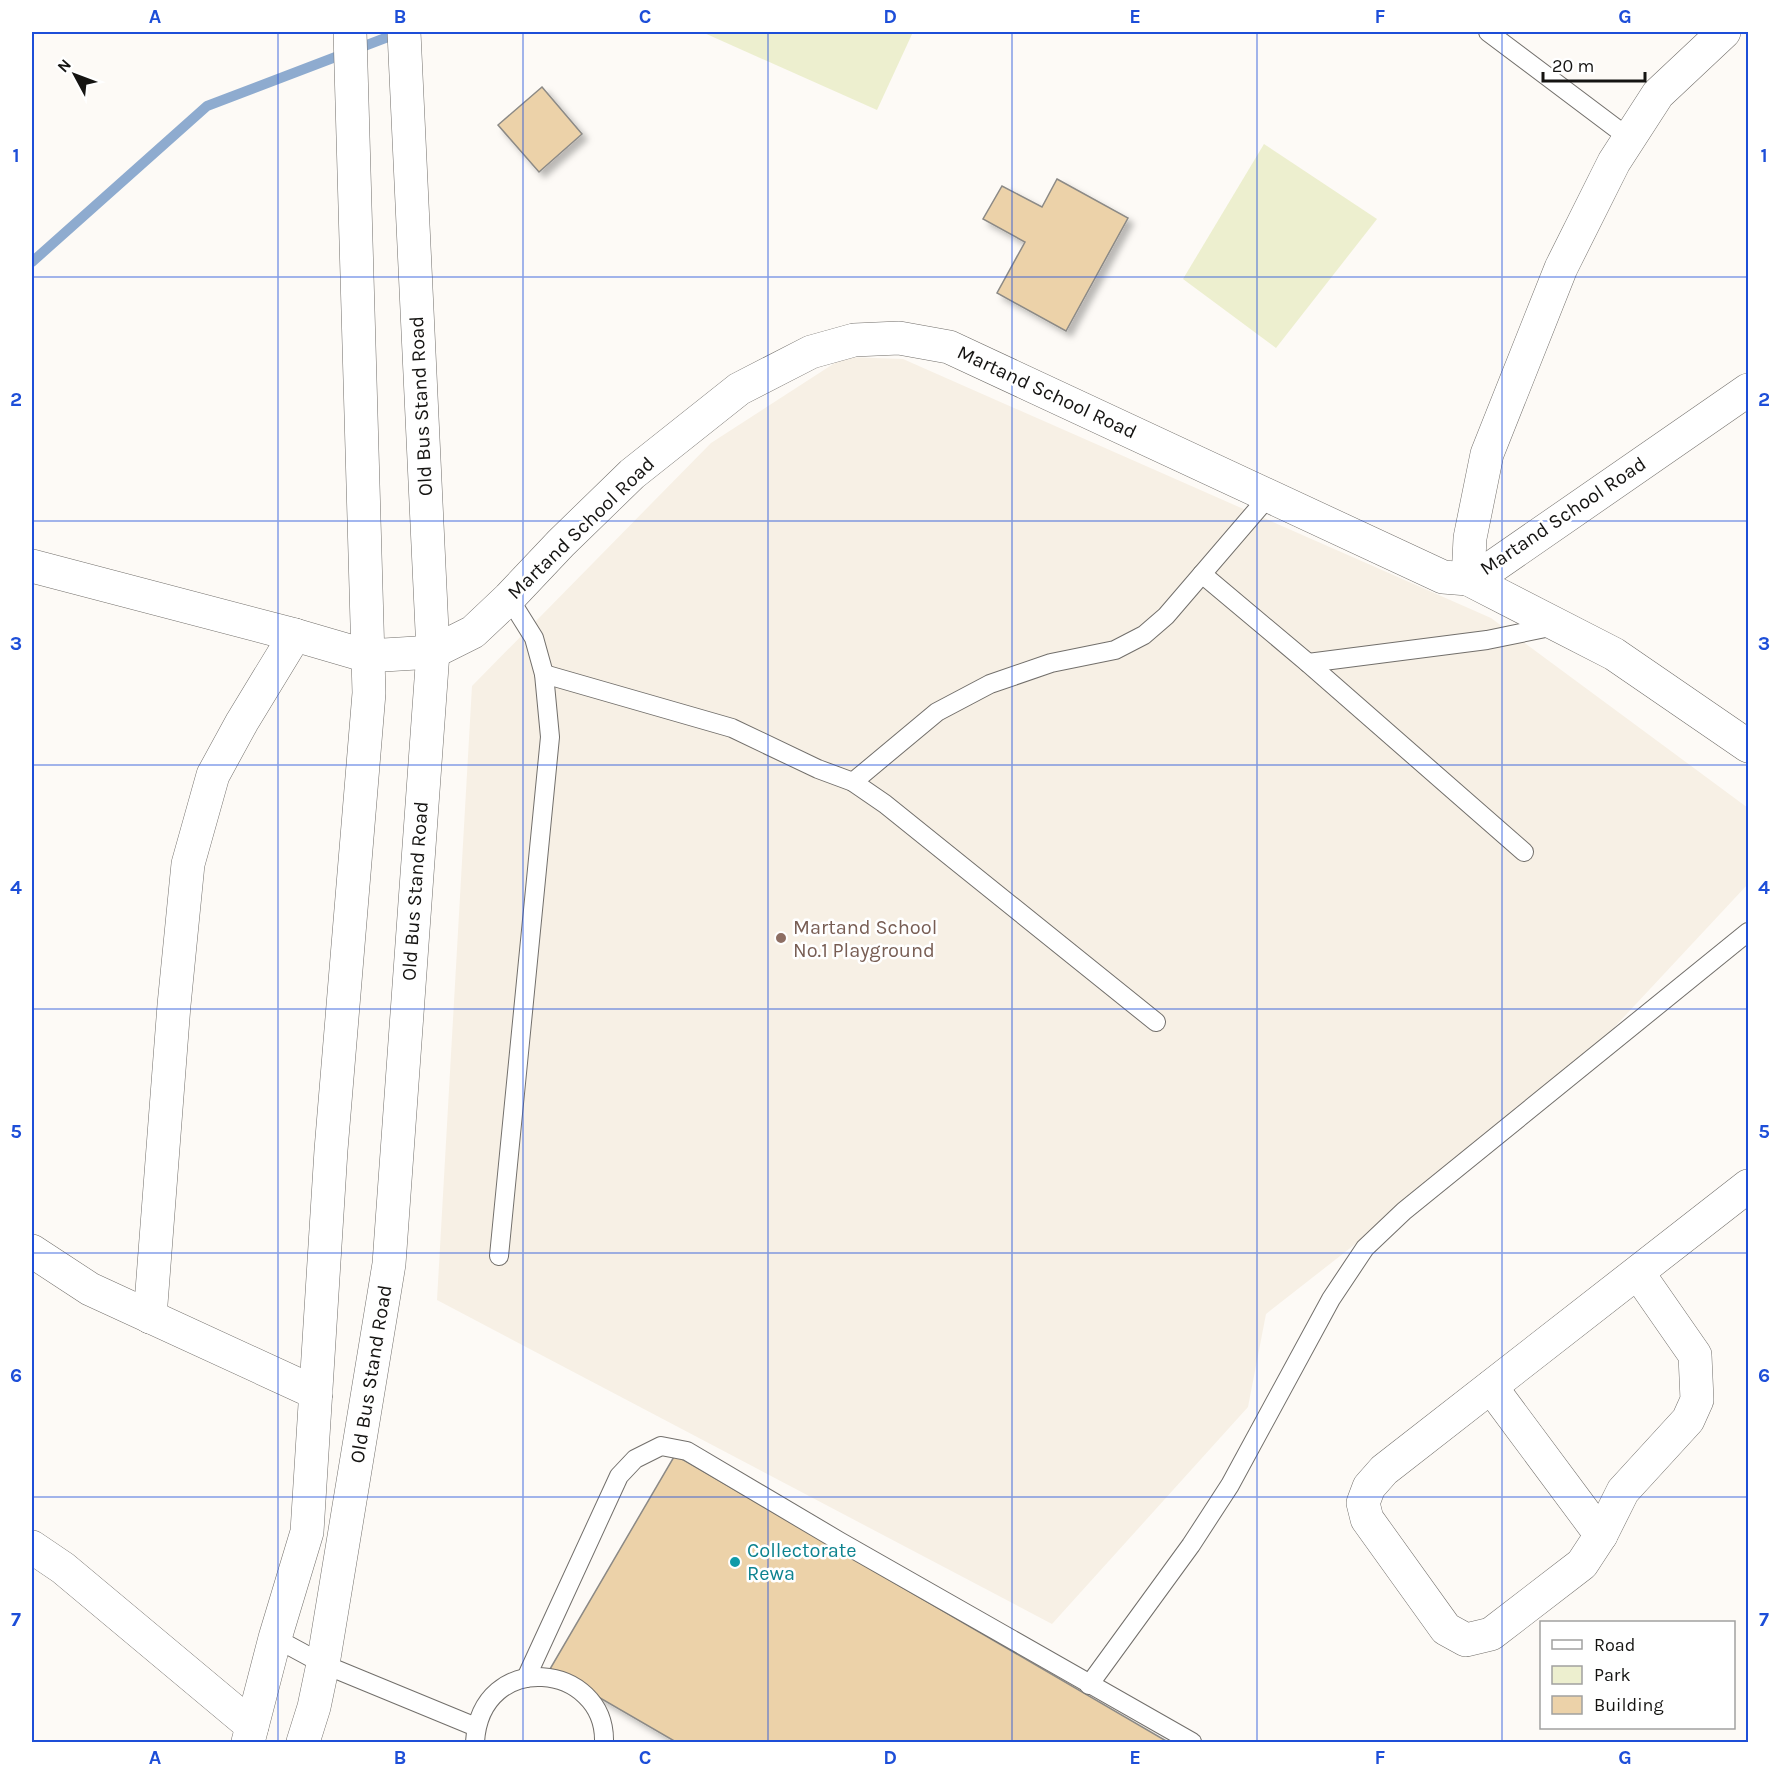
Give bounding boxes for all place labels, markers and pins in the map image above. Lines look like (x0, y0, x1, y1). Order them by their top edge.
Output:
place label: Martand School No.1 Playground (793, 916, 937, 962)
marker: Martand School No.1 Playground (774, 931, 788, 945)
place label: Collectorate Rewa (747, 1539, 856, 1585)
marker: Collectorate Rewa (728, 1555, 742, 1569)

